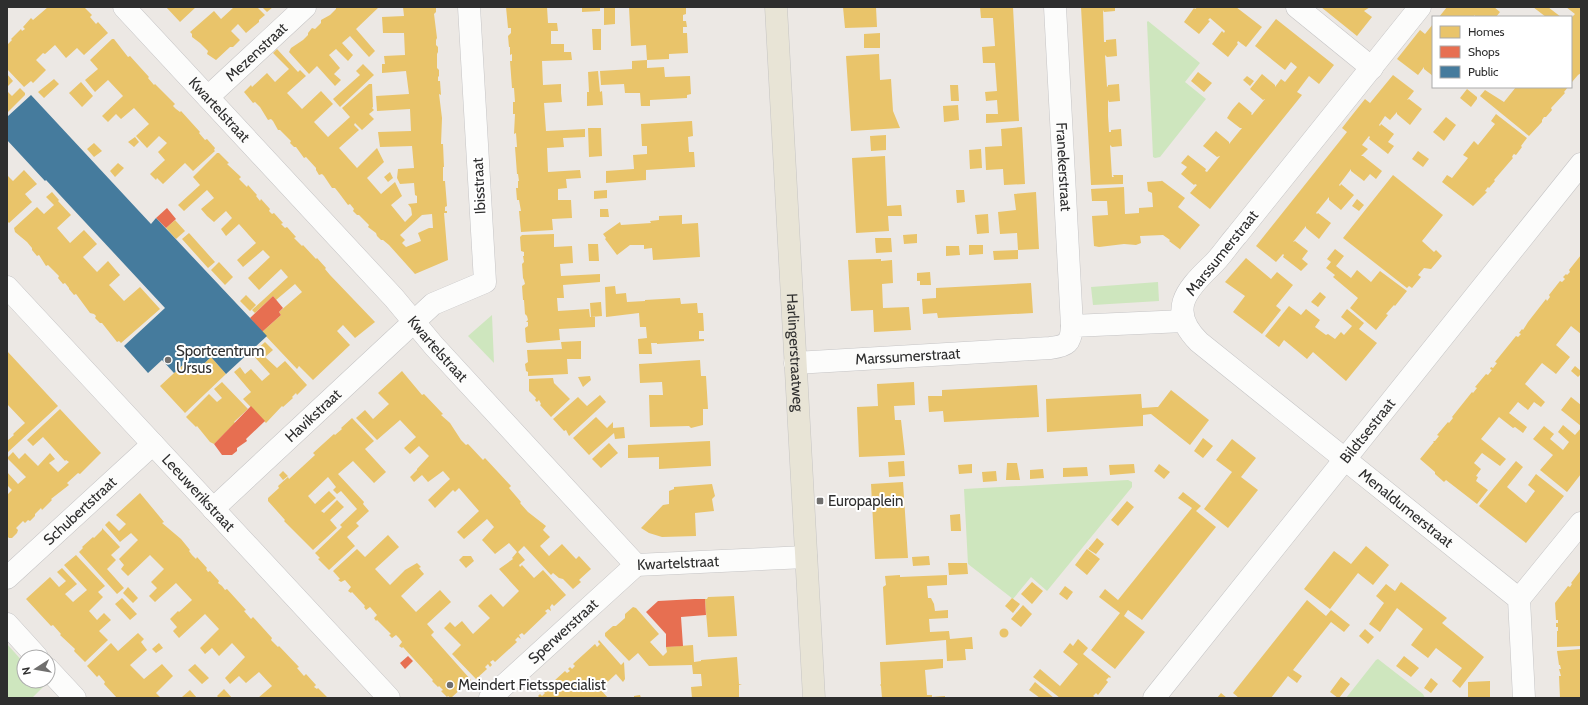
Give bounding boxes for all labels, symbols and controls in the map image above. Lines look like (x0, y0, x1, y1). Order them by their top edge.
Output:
legend (1432, 16, 1572, 88)
street label: Mezenstraat (222, 19, 291, 85)
text: Homes (1468, 24, 1505, 39)
text: Shops (1468, 44, 1500, 59)
text: Public (1468, 64, 1499, 79)
street label: Kwartelstraat (185, 73, 254, 146)
street label: Franekerstraat (1052, 122, 1075, 212)
street label: Ibisstraat (469, 157, 489, 215)
street label: Marssumerstraat (1182, 206, 1262, 300)
street label: Harlingerstraatweg (783, 293, 807, 413)
street label: Kwartelstraat (404, 312, 472, 386)
place label: Sportcentrum Ursus (176, 342, 264, 377)
street label: Marssumerstraat (855, 344, 961, 368)
marker: Sportcentrum Ursus (163, 355, 173, 365)
street label: Havikstraat (282, 385, 345, 446)
street label: Bildtsestraat (1336, 395, 1399, 467)
street label: Leeuwerikstraat (158, 450, 239, 535)
street label: Menaldumerstraat (1355, 465, 1457, 551)
street label: Schubertstraat (40, 473, 120, 549)
place label: Europaplein (828, 492, 903, 510)
marker: Europaplein (815, 496, 825, 506)
street label: Kwartelstraat (637, 552, 719, 574)
street label: Sperwerstraat (525, 595, 602, 668)
north arrow (16, 649, 56, 689)
text: N (19, 666, 34, 676)
place label: Meindert Fietsspecialist (458, 676, 606, 694)
marker: Meindert Fietsspecialist (445, 680, 455, 690)

